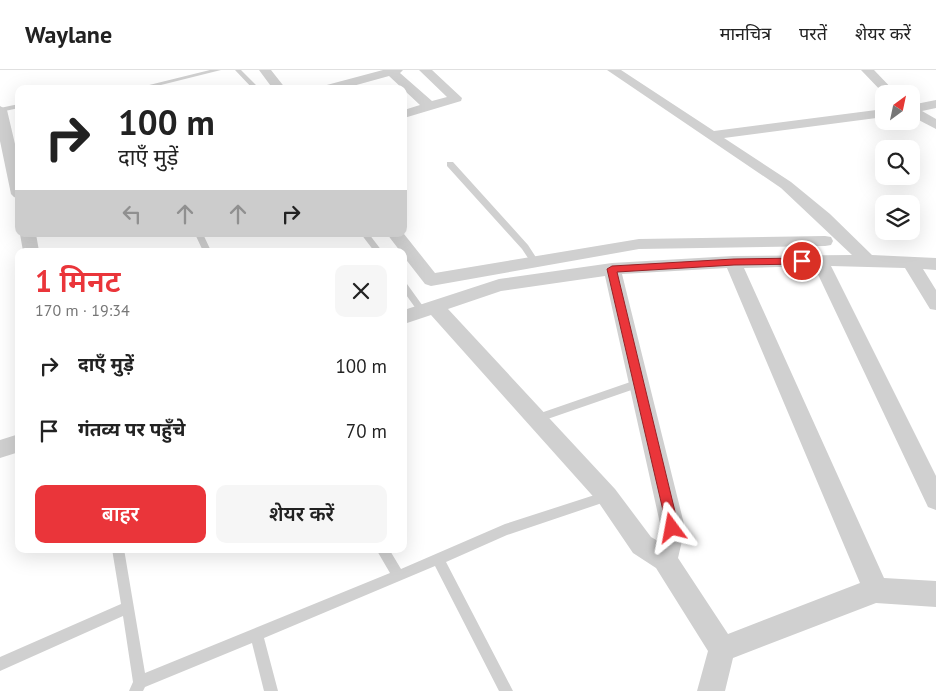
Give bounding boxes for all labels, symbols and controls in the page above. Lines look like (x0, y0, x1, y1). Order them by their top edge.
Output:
text: Waylane (25, 19, 112, 50)
text: मानचित्र (720, 22, 771, 45)
text: परतें (799, 22, 827, 45)
text: शेयर करें (855, 22, 911, 45)
north arrow (875, 85, 920, 130)
map controls (875, 85, 920, 240)
text: 100 m (118, 99, 215, 145)
icon: right (35, 105, 100, 170)
button: search (875, 140, 920, 185)
text: दाएँ मुड़ें (118, 143, 178, 171)
button: layers (875, 195, 920, 240)
icon: left (118, 200, 146, 228)
icon: ahead (171, 200, 199, 228)
icon: ahead (224, 200, 252, 228)
icon: right (277, 200, 305, 228)
pin (781, 240, 823, 282)
icon: arrive (788, 247, 816, 275)
text: 1 मिनट (35, 261, 121, 300)
button: close (335, 265, 387, 317)
text: 170 m · 19:34 (35, 300, 130, 320)
icon: right (35, 352, 63, 380)
text: दाएँ मुड़ें (78, 352, 134, 376)
text: 100 m (335, 354, 387, 378)
icon: arrive (35, 417, 63, 445)
text: गंतव्य पर पहुँचे (78, 417, 185, 441)
text: 70 m (346, 419, 387, 443)
button: बाहर (35, 485, 206, 543)
button: शेयर करें (216, 485, 387, 543)
position arrow (645, 501, 697, 553)

